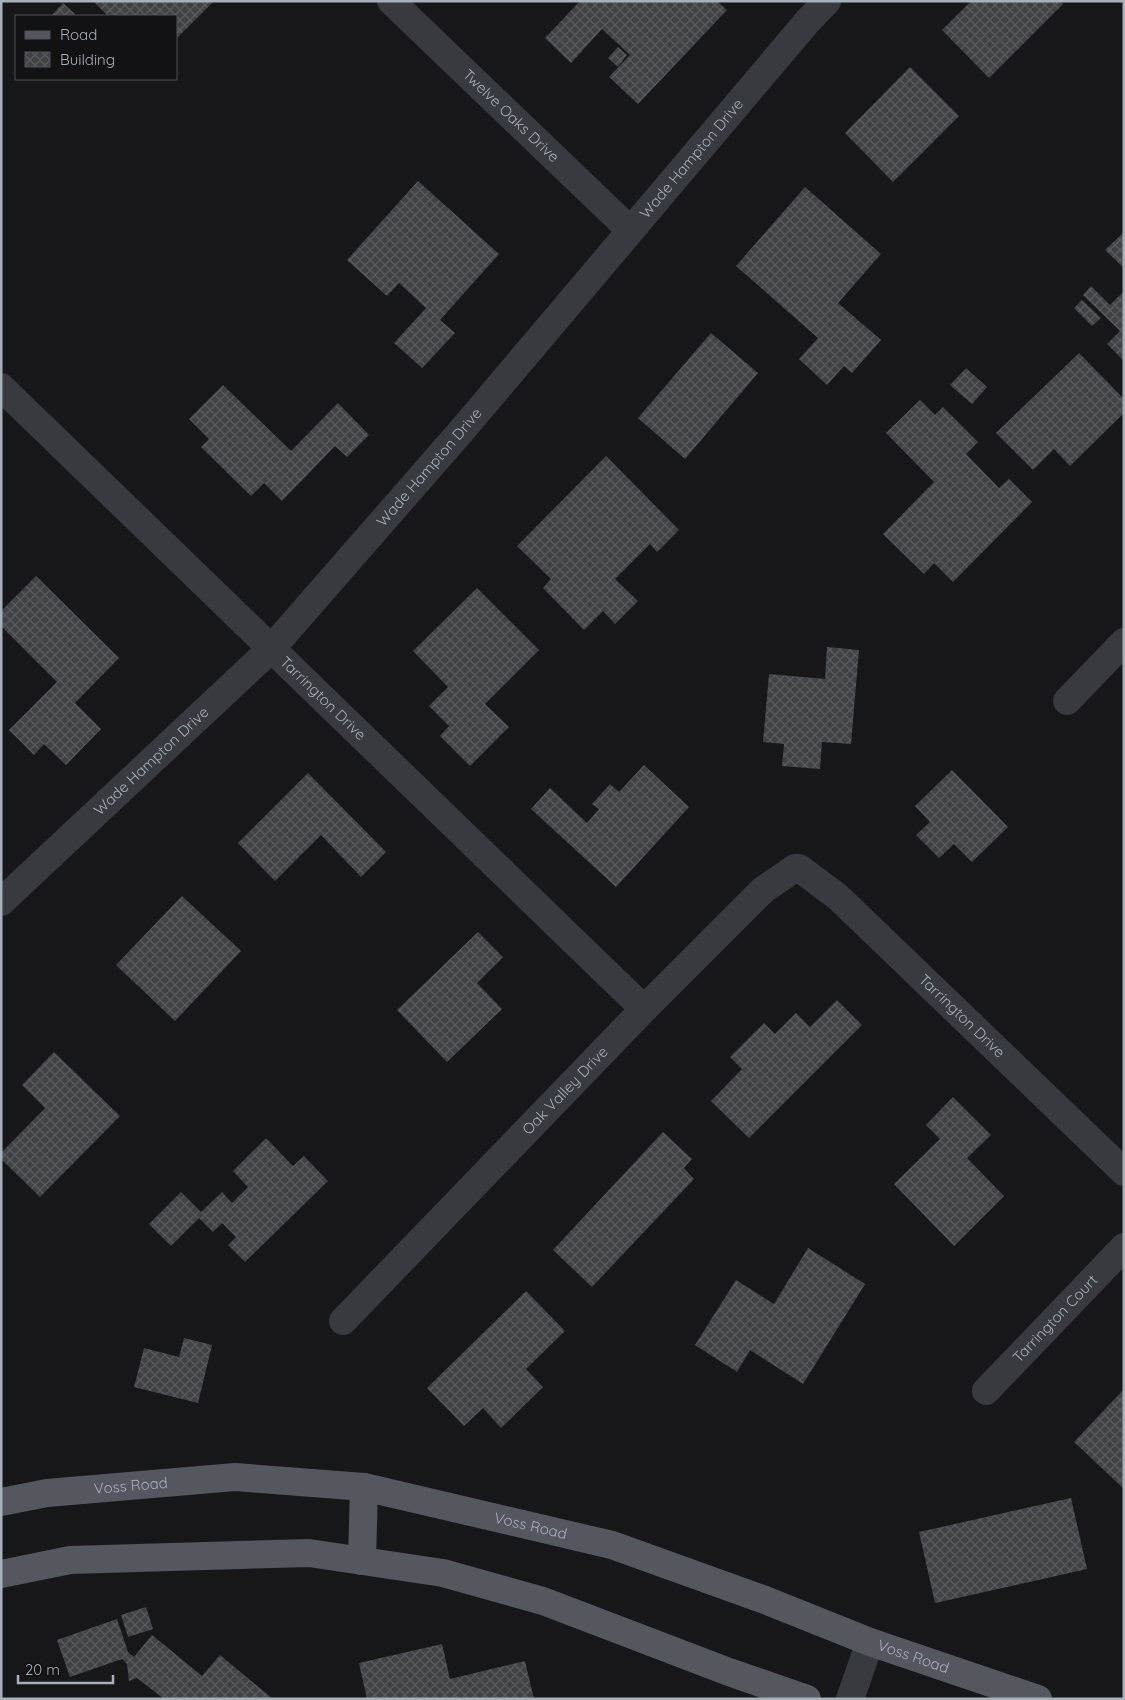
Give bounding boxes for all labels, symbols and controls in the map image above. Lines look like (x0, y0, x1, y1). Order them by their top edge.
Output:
legend (15, 15, 178, 80)
text: Road (60, 25, 97, 44)
text: Building (60, 50, 115, 69)
street label: Twelve Oaks Drive (459, 65, 563, 166)
street label: Wade Hampton Drive (635, 95, 747, 222)
street label: Wade Hampton Drive (372, 404, 486, 530)
street label: Tarrington Drive (276, 652, 370, 744)
street label: Wade Hampton Drive (89, 702, 213, 819)
street label: Tarrington Drive (915, 970, 1009, 1062)
street label: Oak Valley Drive (518, 1042, 612, 1139)
street label: Tarrington Court (1008, 1271, 1101, 1366)
street label: Voss Road (93, 1473, 169, 1498)
street label: Voss Road (492, 1508, 569, 1543)
street label: Voss Road (875, 1635, 952, 1677)
scale bar (18, 1652, 112, 1684)
text: 20 m (25, 1660, 60, 1679)

